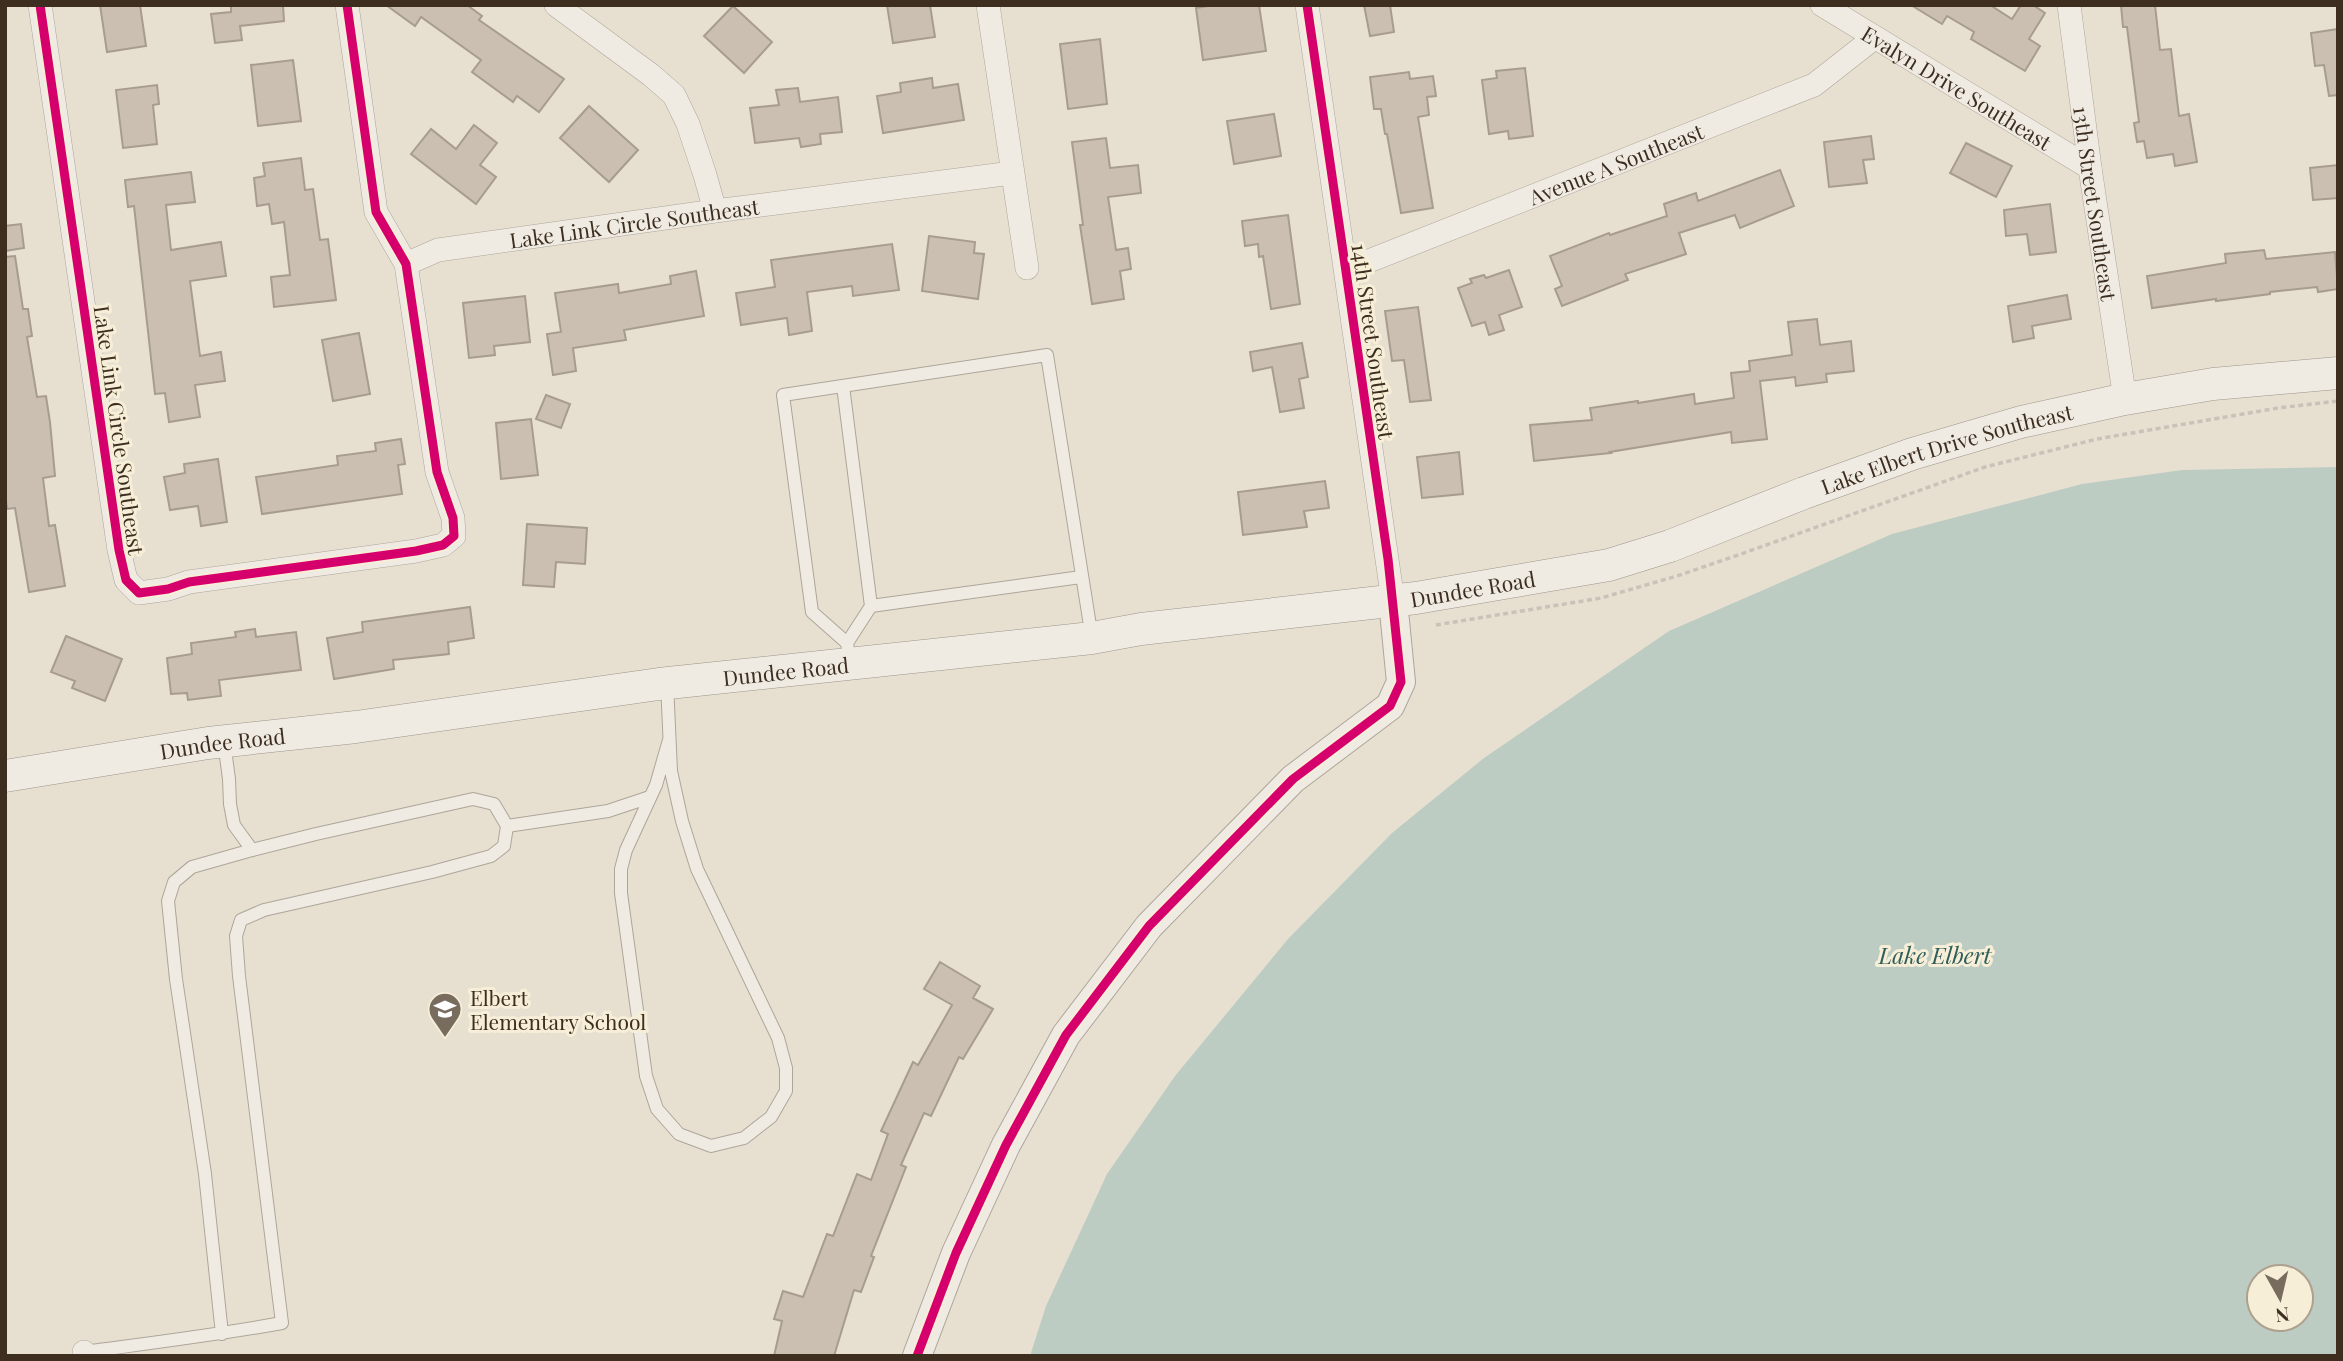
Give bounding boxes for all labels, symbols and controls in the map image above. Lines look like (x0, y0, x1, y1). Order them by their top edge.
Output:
street label: Evalyn Drive Southeast (1857, 19, 2058, 156)
street label: 13th Street Southeast (2068, 104, 2124, 303)
street label: Avenue A Southeast (1524, 116, 1707, 211)
street label: Lake Link Circle Southeast (508, 191, 761, 254)
street label: 14th Street Southeast (1346, 241, 1402, 441)
street label: Lake Link Circle Southeast (89, 304, 151, 557)
street label: Lake Elbert Drive Southeast (1817, 397, 2076, 500)
street label: Dundee Road (1408, 564, 1537, 613)
street label: Dundee Road (721, 650, 850, 691)
street label: Dundee Road (157, 721, 287, 765)
water label: Lake Elbert (1878, 939, 1992, 970)
place label: Elbert Elementary School (470, 983, 646, 1035)
school or university icon: Elbert Elementary School (426, 990, 464, 1039)
north arrow (2245, 1263, 2315, 1333)
text: N (2274, 1302, 2291, 1330)

